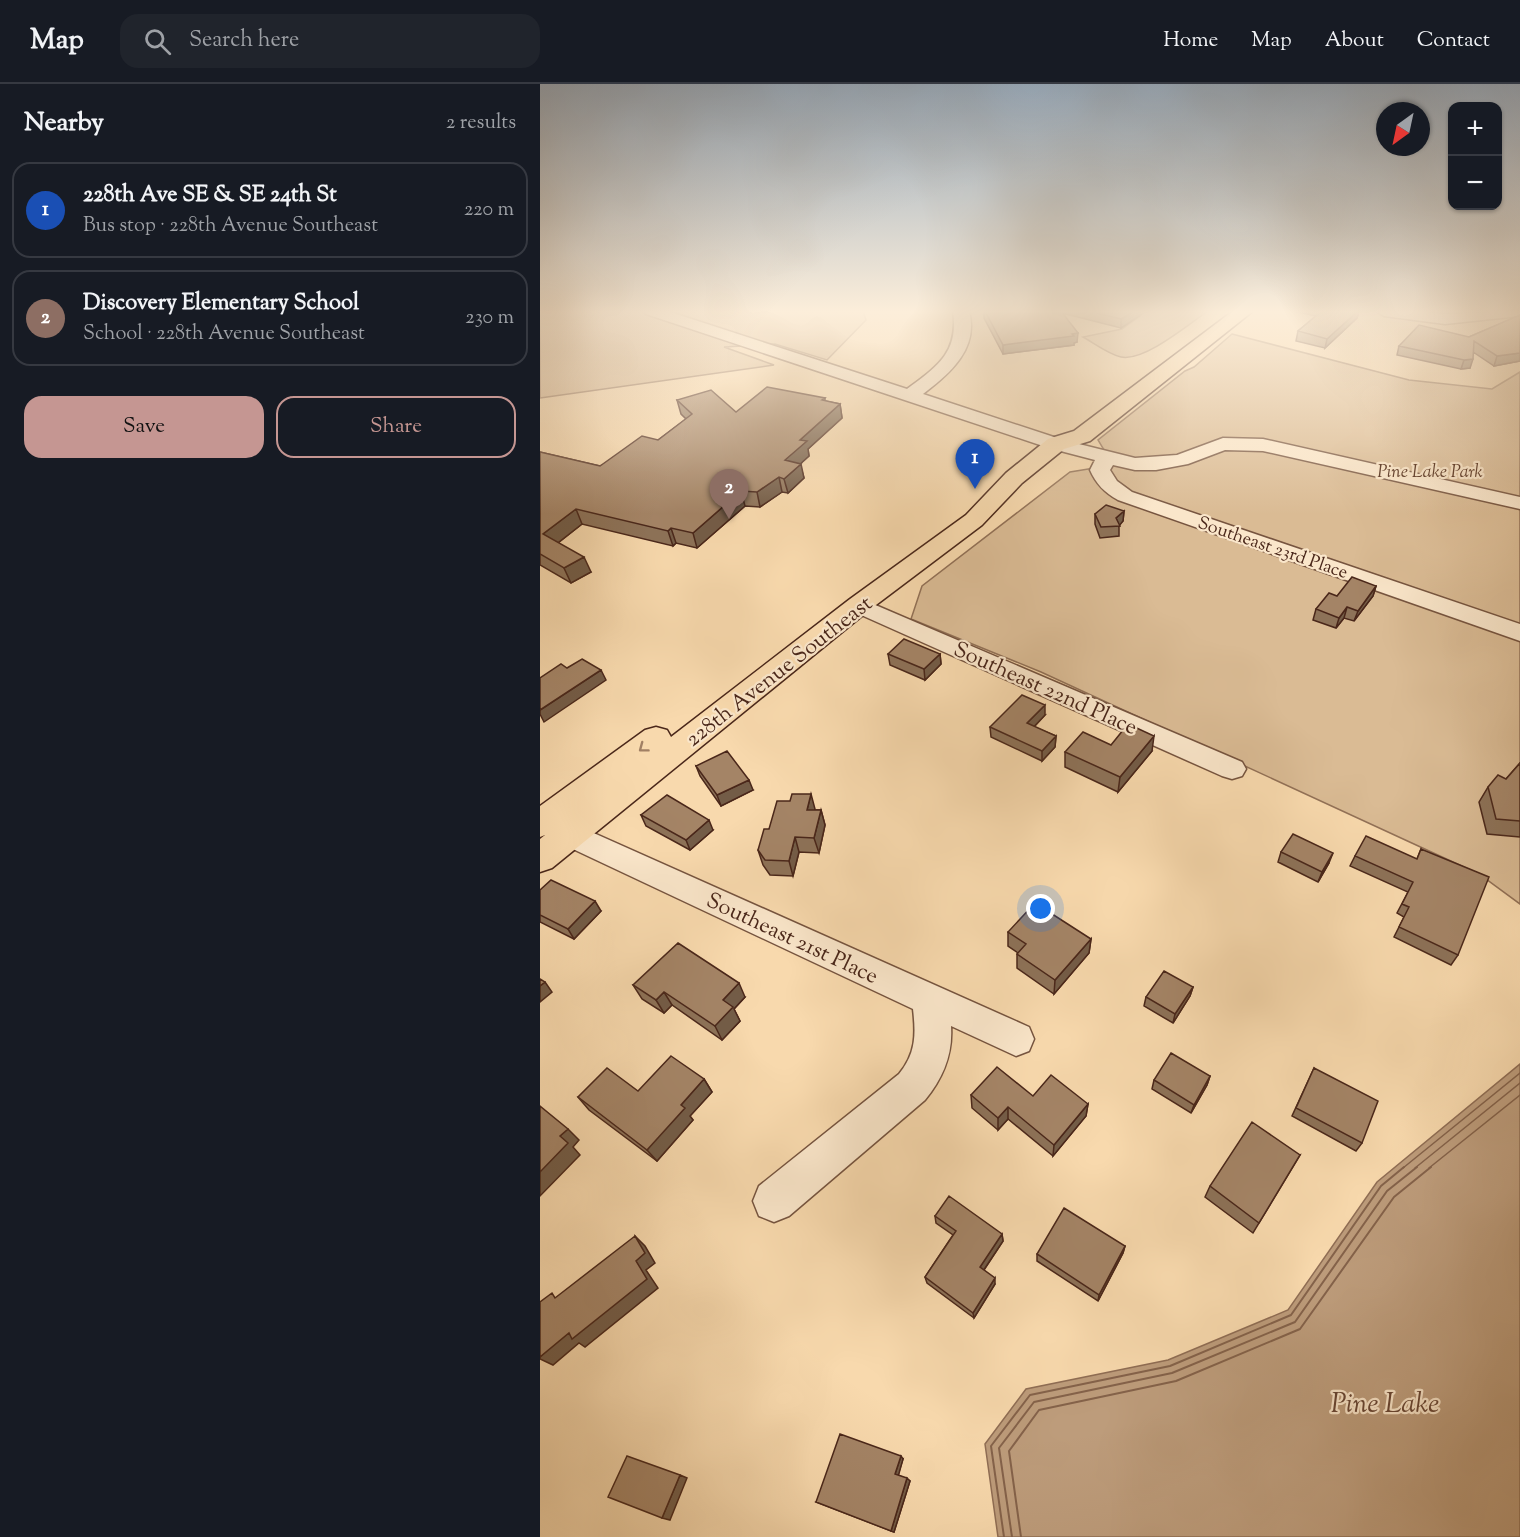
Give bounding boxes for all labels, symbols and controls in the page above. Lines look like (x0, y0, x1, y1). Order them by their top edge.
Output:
search box (120, 14, 540, 68)
text: Map (30, 21, 84, 61)
icon: search (141, 25, 174, 58)
text: Search here (189, 25, 299, 57)
text: Home (1163, 26, 1218, 56)
text: Map (1251, 26, 1292, 56)
text: About (1325, 26, 1384, 56)
text: Contact (1417, 26, 1490, 56)
north arrow (1376, 102, 1430, 156)
map controls (1448, 102, 1502, 210)
button: + (1448, 102, 1502, 156)
text: Nearby (24, 105, 104, 142)
text: 2 results (446, 109, 516, 138)
button: − (1448, 156, 1502, 210)
text: 228th Ave SE & SE 24th St (83, 180, 337, 212)
text: 1 (42, 196, 49, 225)
text: 220 m (464, 196, 514, 225)
text: Bus stop · 228th Avenue Southeast (83, 212, 378, 241)
text: Discovery Elementary School (83, 288, 359, 320)
text: 2 (41, 304, 50, 333)
text: 230 m (465, 304, 514, 333)
text: School · 228th Avenue Southeast (83, 320, 365, 349)
button: Save (24, 396, 264, 458)
button: Share (276, 396, 516, 458)
pin: 1 (956, 440, 994, 489)
park label: Pine Lake Park (1377, 460, 1483, 486)
pin: 2 (710, 470, 748, 519)
street label: Southeast 23rd Place (1194, 511, 1351, 587)
street label: 228th Avenue Southeast (680, 589, 880, 756)
street label: Southeast 22nd Place (948, 635, 1142, 745)
one-way arrow (638, 740, 649, 751)
street label: Southeast 21st Place (700, 886, 883, 994)
your location (1026, 894, 1055, 923)
water label: Pine Lake (1331, 1385, 1439, 1425)

